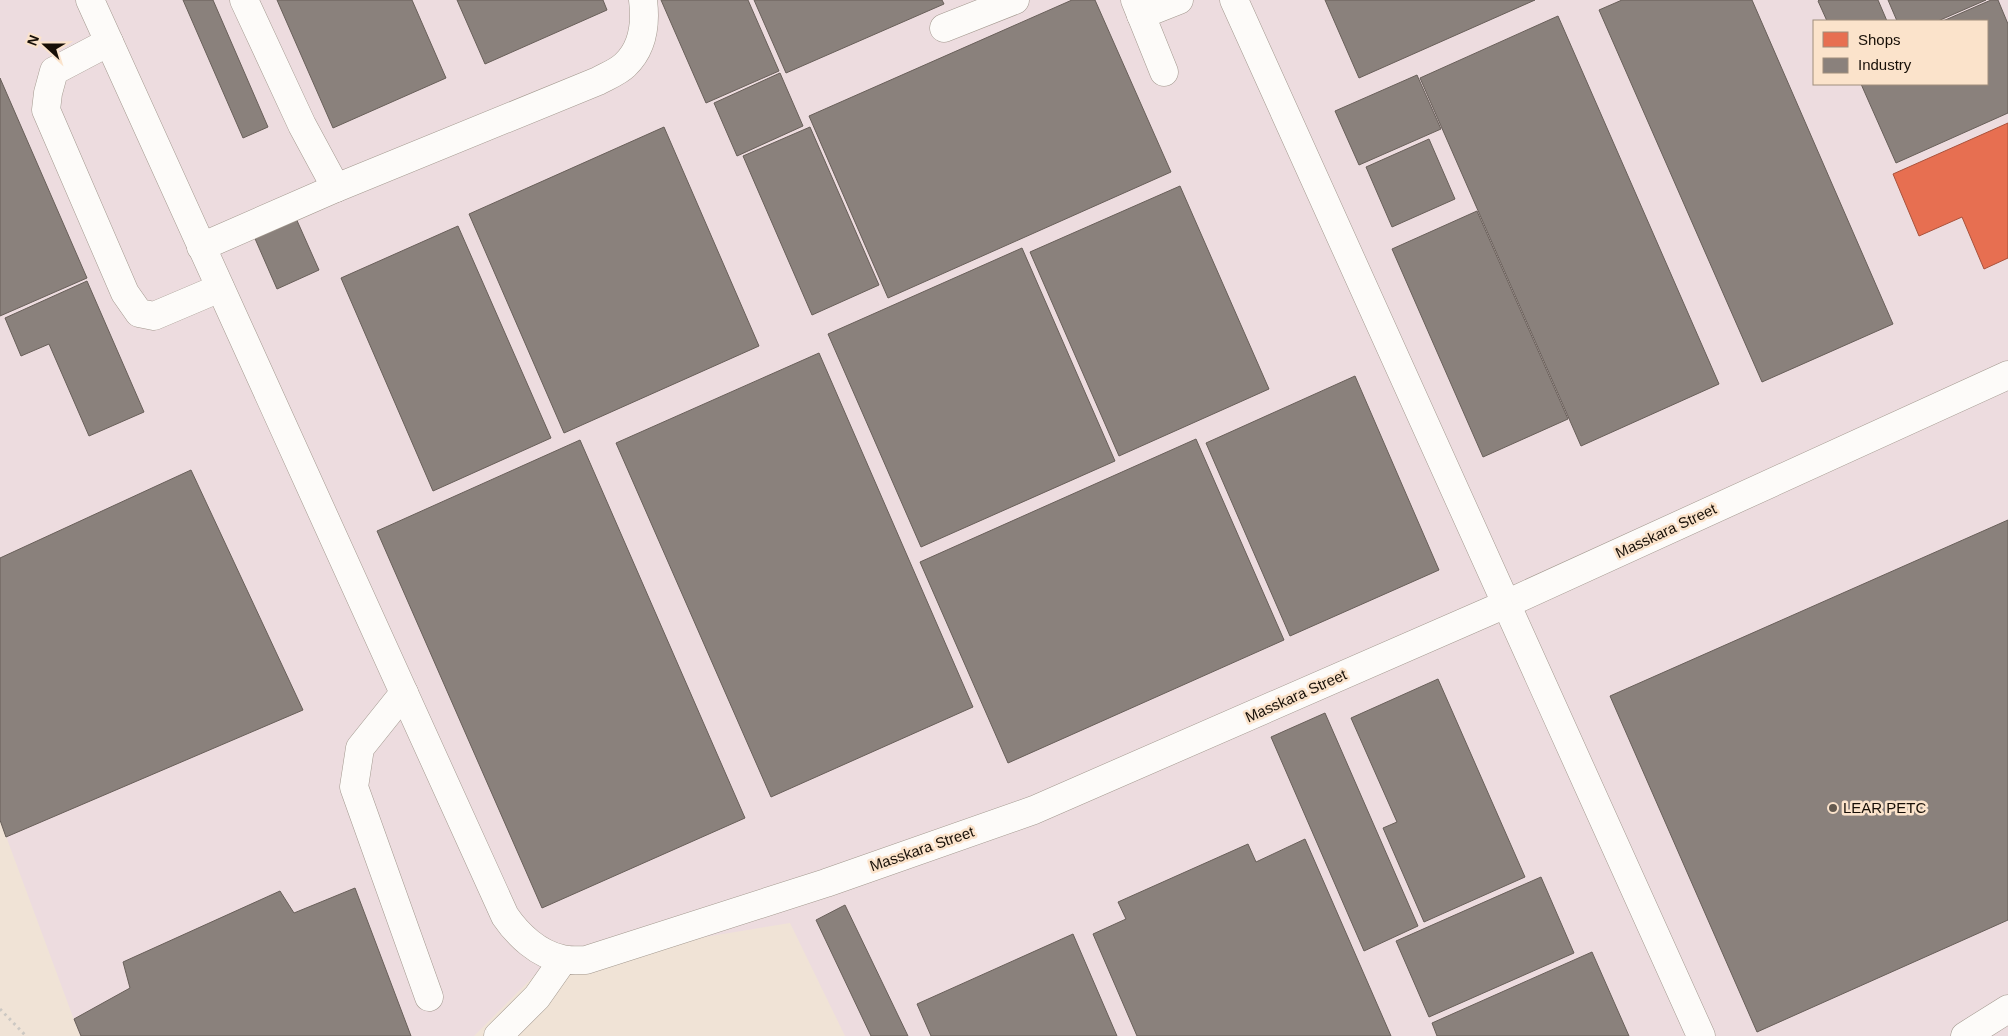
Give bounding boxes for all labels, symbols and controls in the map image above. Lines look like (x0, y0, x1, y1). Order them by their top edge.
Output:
north arrow (20, 20, 70, 70)
legend (1813, 20, 1988, 85)
text: Shops (1858, 31, 1901, 48)
text: N (24, 33, 42, 48)
text: Industry (1858, 56, 1912, 73)
street label: Masskara Street (1613, 499, 1720, 561)
street label: Masskara Street (1242, 665, 1350, 726)
place label: LEAR PETC (1843, 799, 1927, 816)
marker: LEAR PETC (1827, 802, 1839, 814)
street label: Masskara Street (867, 822, 977, 874)

